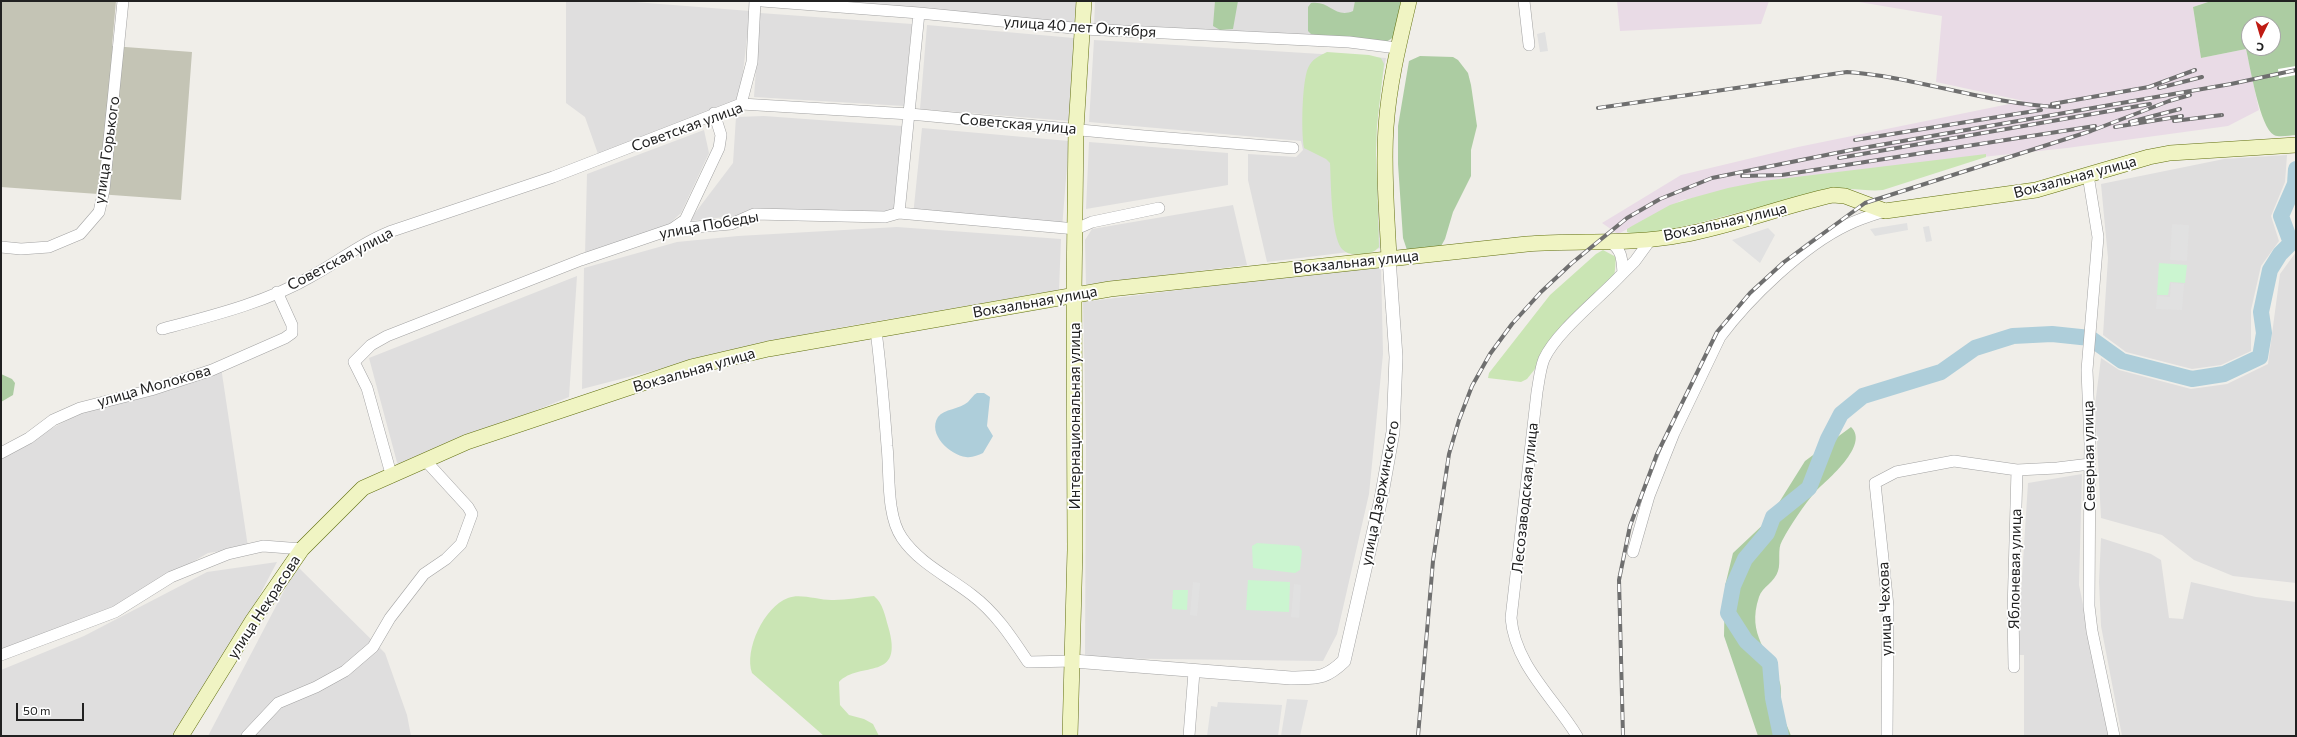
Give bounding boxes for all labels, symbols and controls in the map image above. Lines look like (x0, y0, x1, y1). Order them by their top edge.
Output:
street label: улица 40 лет Октября (1003, 13, 1157, 41)
north arrow (2241, 16, 2281, 56)
text: С (2256, 41, 2264, 54)
street label: улица Горького (91, 95, 123, 205)
street label: Советская улица (629, 99, 745, 155)
street label: Советская улица (959, 110, 1077, 138)
street label: Вокзальная улица (2012, 152, 2138, 202)
street label: Вокзальная улица (1662, 199, 1788, 245)
street label: улица Победы (658, 207, 760, 243)
street label: Советская улица (284, 224, 396, 294)
street label: Вокзальная улица (1292, 246, 1420, 278)
street label: Вокзальная улица (971, 282, 1099, 322)
street label: Интернациональная улица (1066, 323, 1084, 509)
street label: Вокзальная улица (631, 344, 757, 396)
street label: улица Молокова (95, 361, 213, 411)
street label: Северная улица (2079, 400, 2099, 512)
street label: улица Дзержинского (1357, 419, 1403, 567)
street label: Лесозаводская улица (1508, 422, 1542, 574)
street label: Яблоневая улица (2005, 509, 2025, 629)
street label: улица Некрасова (224, 552, 304, 662)
street label: улица Чехова (1874, 562, 1896, 656)
scale bar (18, 695, 86, 721)
text: 50 m (23, 703, 51, 717)

